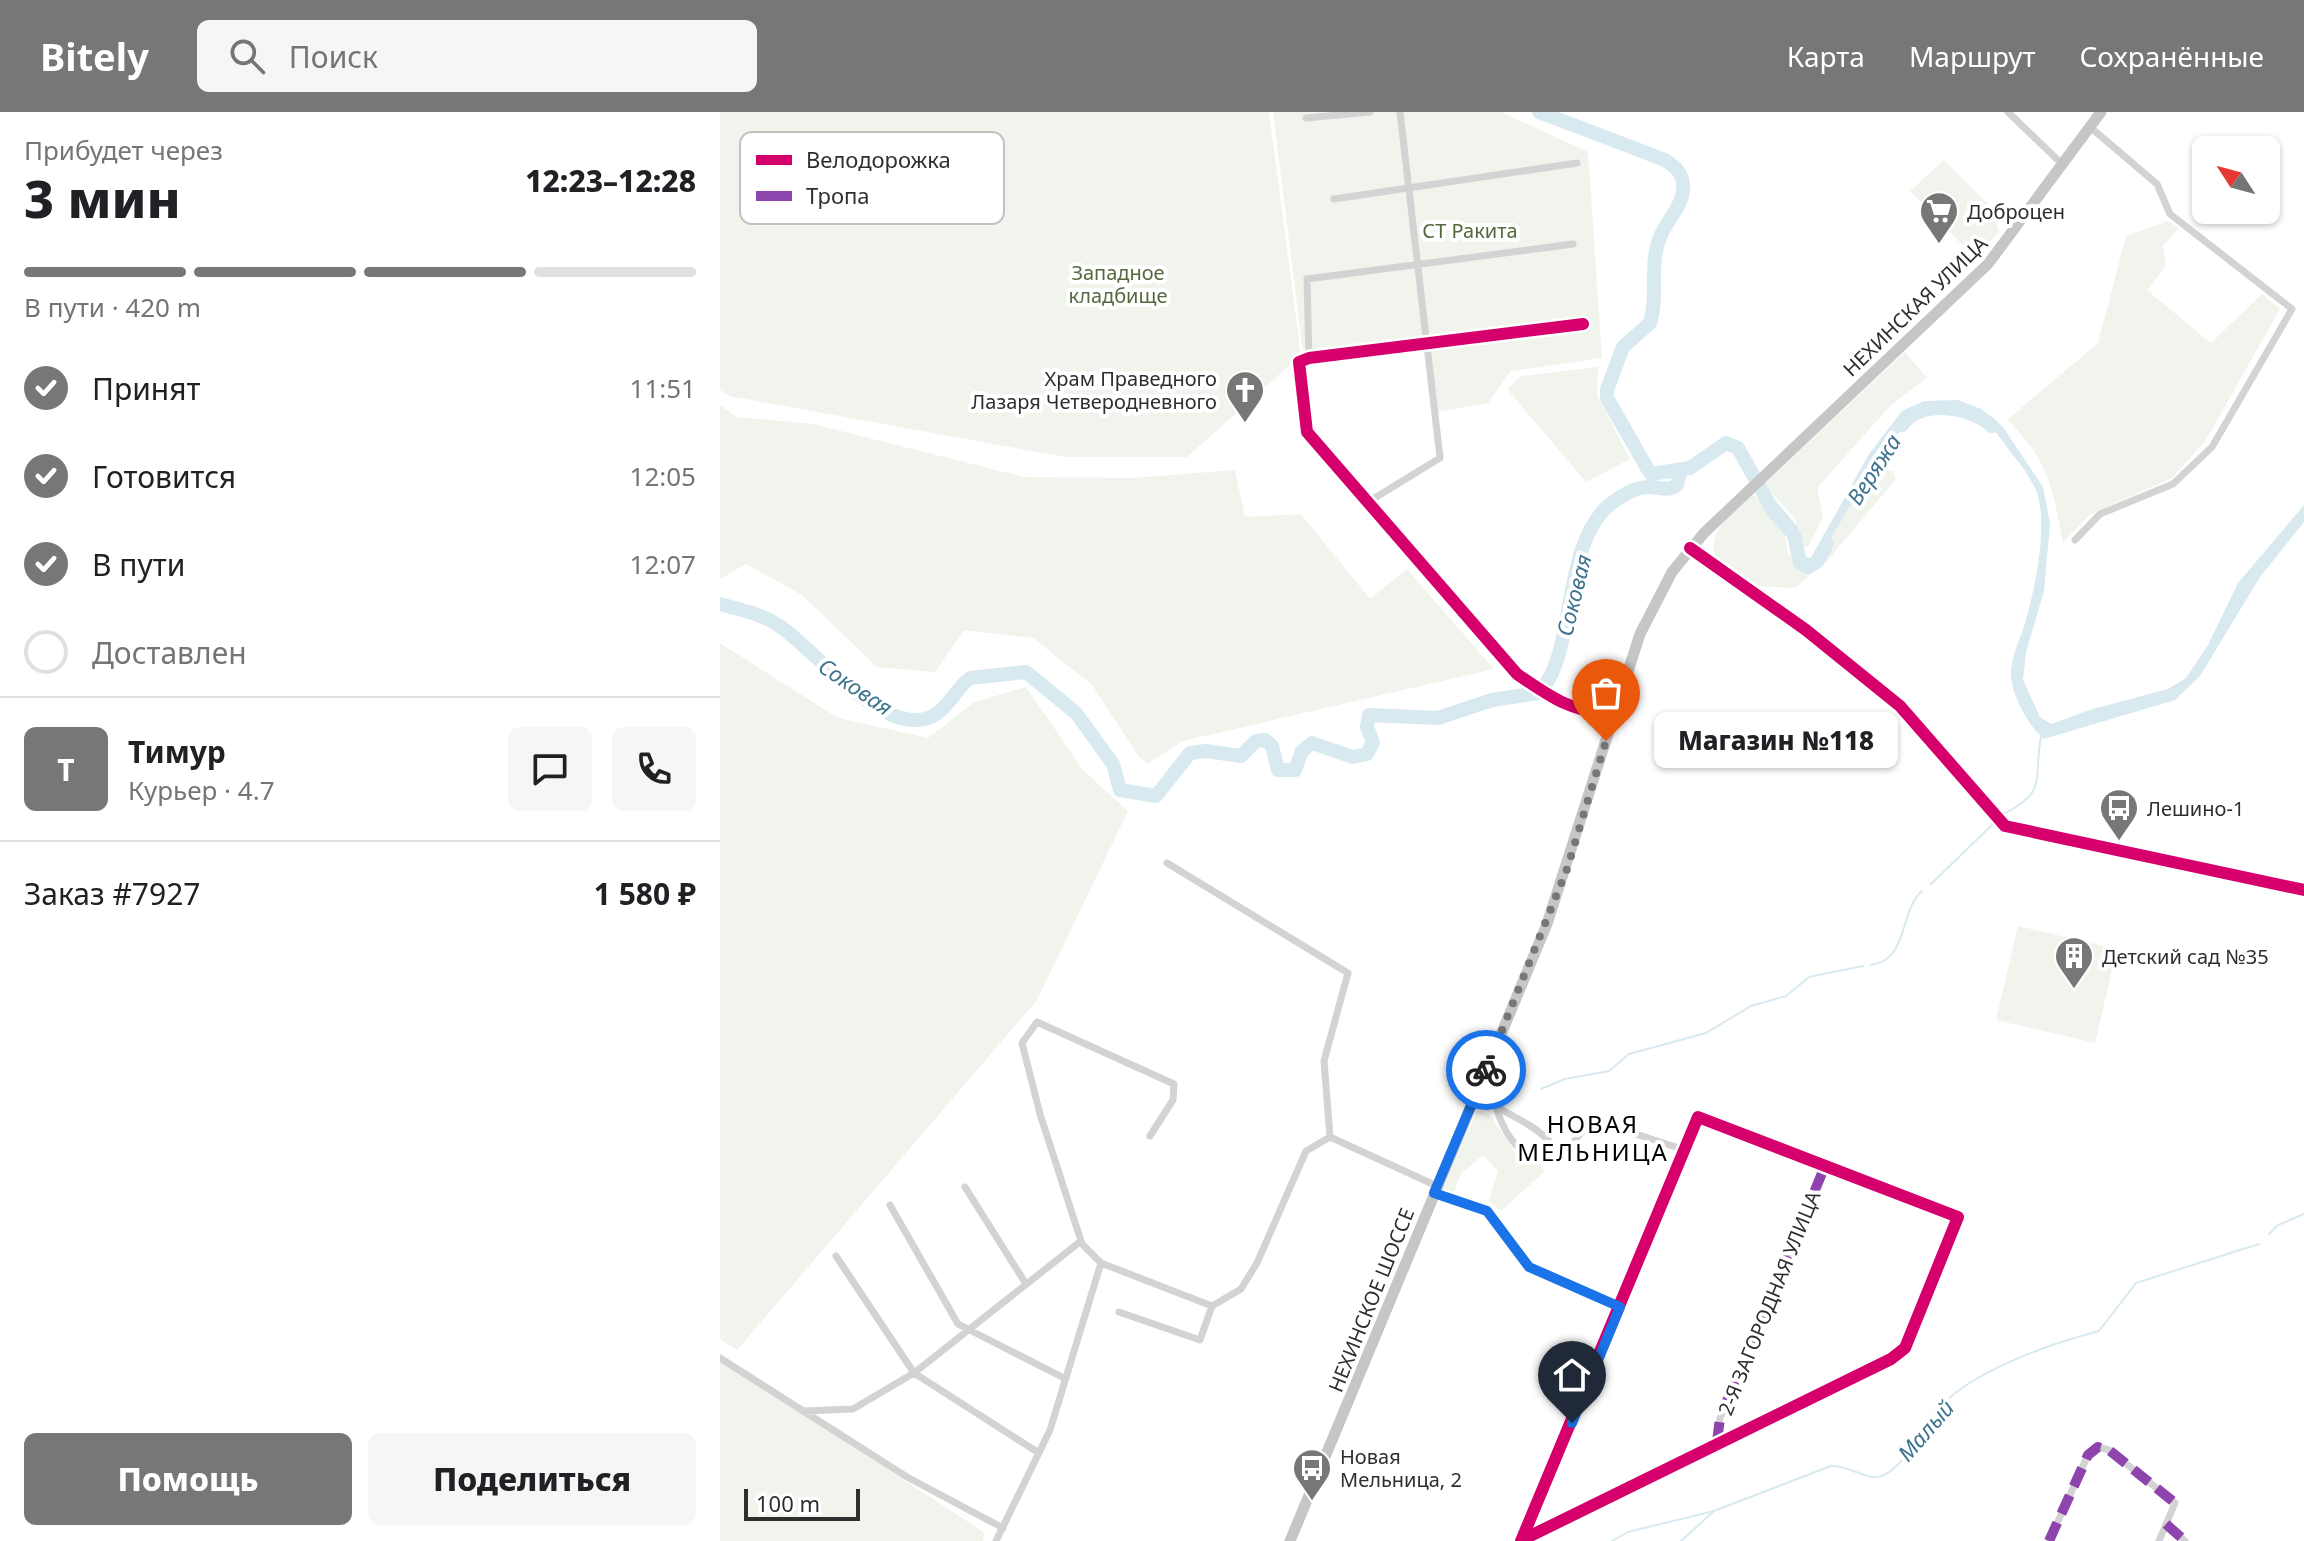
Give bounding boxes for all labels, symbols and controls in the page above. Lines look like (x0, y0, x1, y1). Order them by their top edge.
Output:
search box (197, 20, 757, 92)
text: Bitely (40, 30, 149, 82)
icon: search (225, 34, 269, 78)
text: Поиск (289, 36, 378, 77)
text: Карта (1787, 37, 1865, 75)
text: Маршрут (1909, 37, 2035, 75)
text: Сохранённые (2079, 37, 2264, 75)
text: Прибудет через (24, 132, 223, 168)
legend (740, 132, 1004, 224)
north arrow (2192, 136, 2280, 224)
map controls (2192, 136, 2280, 224)
text: Велодорожка (806, 144, 951, 174)
text: 12:23–12:28 (525, 160, 696, 201)
text: 3 мин (24, 162, 181, 233)
text: Тропа (806, 180, 870, 210)
supermarket icon: Доброцен (1918, 190, 1960, 245)
place label: Доброцен (1967, 198, 2065, 225)
park label: СТ Ракита (1422, 217, 1518, 244)
street label: НЕХИНСКАЯ УЛИЦА (1837, 230, 1993, 382)
park label: Западное кладбище (1069, 259, 1167, 309)
text: В пути · 420 m (24, 289, 201, 325)
place label: Храм Праведного Лазаря Четверодневного (971, 365, 1217, 415)
icon: check (24, 366, 68, 410)
text: Принят (92, 368, 201, 409)
church icon: Храм Праведного Лазаря Четверодневного (1224, 369, 1266, 424)
text: 11:51 (630, 370, 696, 406)
water label: Веряжа (1839, 428, 1907, 510)
icon: check (24, 454, 68, 498)
text: Готовится (92, 456, 236, 497)
text: 12:05 (630, 458, 696, 494)
icon: check (24, 542, 68, 586)
text: В пути (92, 544, 185, 585)
text: 12:07 (630, 546, 696, 582)
water label: Соковая (1548, 551, 1598, 639)
text: Доставлен (92, 632, 247, 673)
water label: Соковая (813, 650, 899, 722)
pin (1572, 659, 1640, 741)
icon: bag (1584, 671, 1628, 715)
callout: Магазин №118 (1654, 713, 1898, 769)
text: Магазин №118 (1678, 722, 1874, 758)
button: chat (508, 727, 592, 811)
button: phone (612, 727, 696, 811)
text: Тимур (128, 731, 226, 772)
text: Т (57, 749, 75, 790)
text: Курьер · 4.7 (128, 772, 275, 808)
bus stop icon: Лешино-1 (2098, 787, 2140, 842)
place label: Лешино-1 (2147, 795, 2244, 822)
text: Заказ #7927 (24, 873, 200, 914)
text: 1 580 ₽ (594, 873, 696, 914)
building icon: Детский сад №35 (2053, 935, 2095, 990)
place label: Детский сад №35 (2102, 943, 2269, 970)
courier (1446, 1030, 1526, 1110)
icon: bike (1464, 1048, 1508, 1092)
district label: НОВАЯ МЕЛЬНИЦА (1517, 1107, 1669, 1168)
street label: 2-Я ЗАГОРОДНАЯ УЛИЦА (1712, 1187, 1826, 1419)
street label: НЕХИНСКОЕ ШОССЕ (1322, 1204, 1420, 1396)
pin (1538, 1341, 1606, 1423)
icon: home (1550, 1353, 1594, 1397)
water label: Малый (1890, 1393, 1960, 1467)
button: Помощь (24, 1433, 352, 1525)
button: Поделиться (368, 1433, 696, 1525)
place label: Новая Мельница, 2 (1340, 1443, 1462, 1493)
bus stop icon: Новая Мельница, 2 (1291, 1447, 1333, 1502)
scale bar (744, 1485, 860, 1521)
text: 100 m (756, 1488, 820, 1518)

